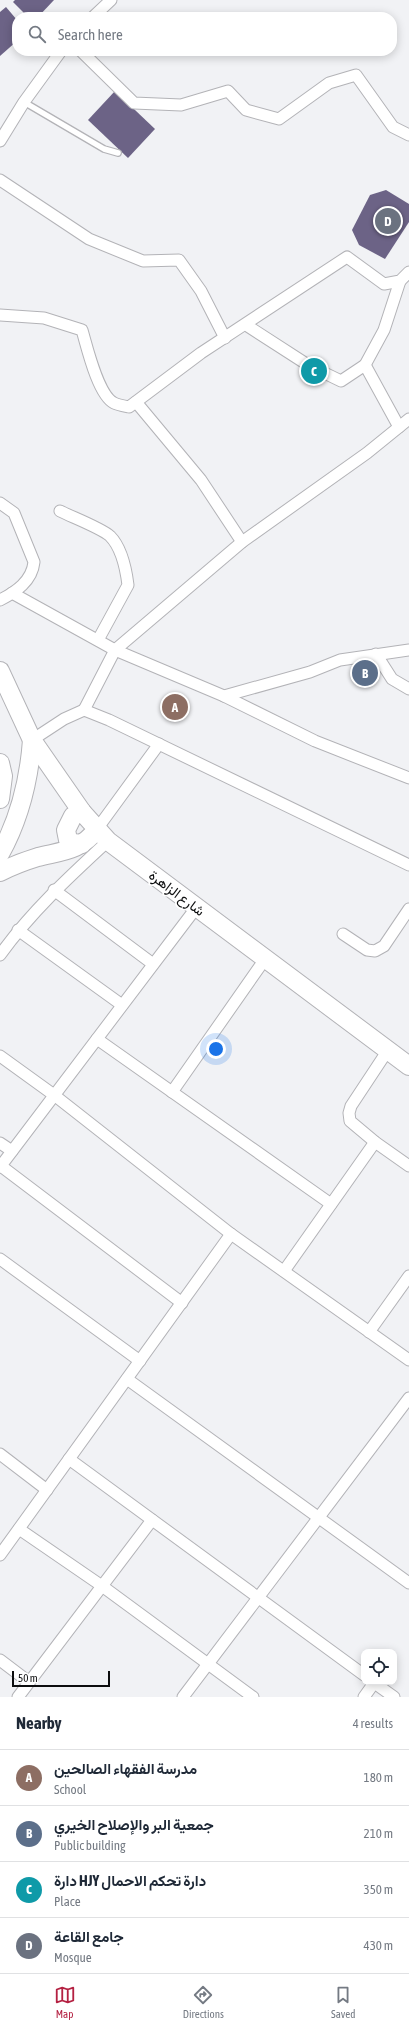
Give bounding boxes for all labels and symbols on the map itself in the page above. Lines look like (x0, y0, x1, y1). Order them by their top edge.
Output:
pin: D (375, 206, 401, 236)
pin: C (301, 356, 327, 386)
pin: B (352, 658, 378, 688)
pin: A (162, 692, 188, 722)
street label: شارع الزاهرة (144, 867, 208, 922)
your location (206, 1039, 226, 1059)
scale bar (12, 1669, 110, 1688)

